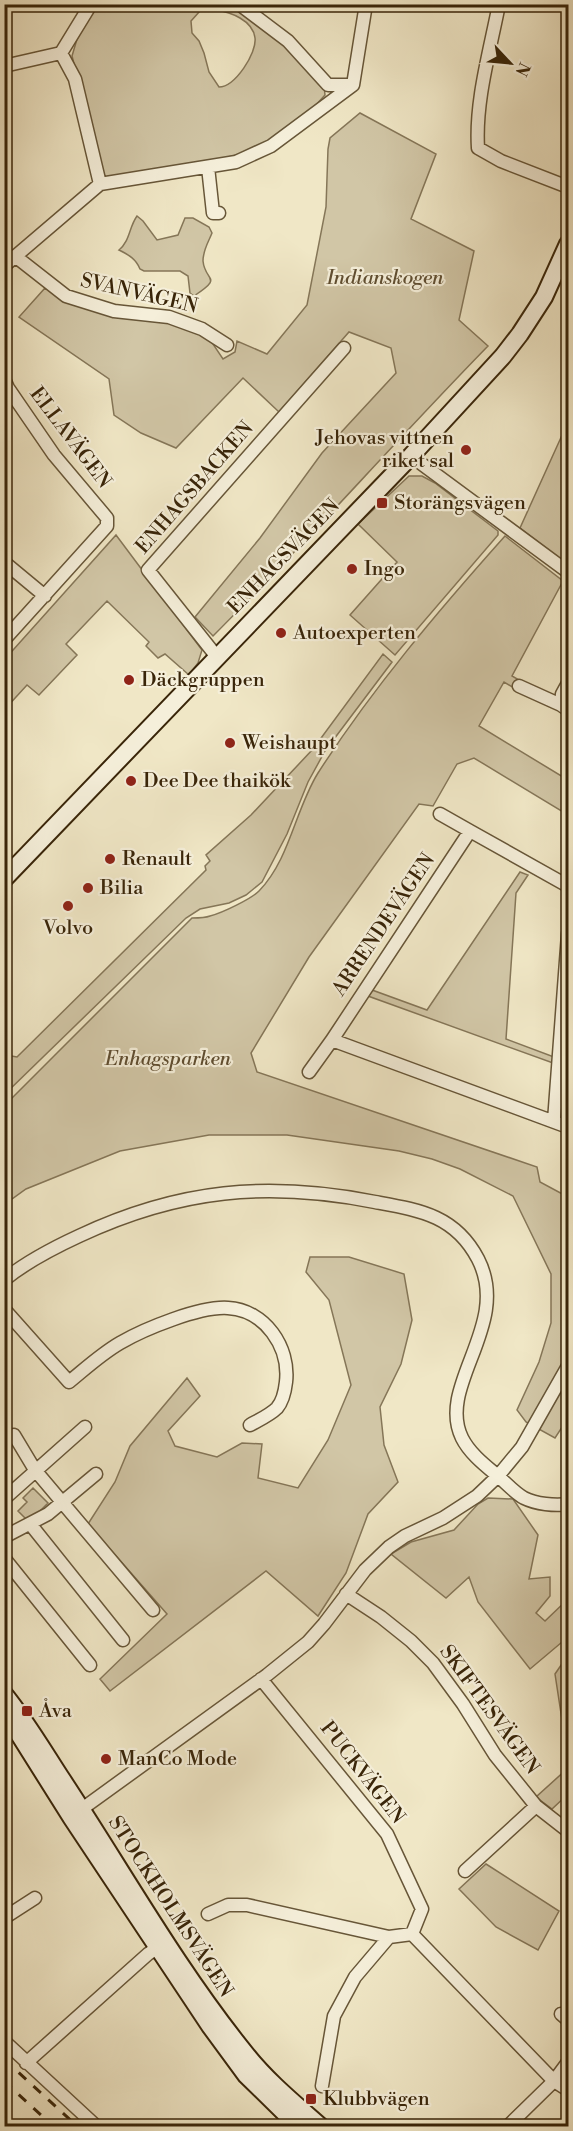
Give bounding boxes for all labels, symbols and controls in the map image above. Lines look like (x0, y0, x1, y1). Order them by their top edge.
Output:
north arrow (480, 33, 540, 93)
text: N (511, 59, 534, 80)
park label: Indianskogen (326, 266, 444, 291)
street label: SVANVÄGEN (78, 267, 200, 320)
street label: ELLAVÄGEN (24, 382, 117, 494)
street label: ENHAGSBACKEN (131, 417, 259, 559)
place label: Jehovas vittnen riket sal (314, 426, 454, 474)
marker: Jehovas vittnen riket sal (459, 443, 473, 457)
place label: Storängsvägen (394, 491, 526, 516)
street label: ENHAGSVÄGEN (222, 493, 345, 620)
marker: Storängsvägen (375, 496, 389, 510)
place label: Ingo (364, 557, 405, 582)
marker: Ingo (345, 562, 359, 576)
place label: Autoexperten (292, 621, 416, 646)
marker: Autoexperten (274, 626, 288, 640)
place label: Däckgruppen (141, 668, 265, 693)
marker: Däckgruppen (122, 673, 136, 687)
place label: Weishaupt (241, 731, 336, 756)
marker: Weishaupt (223, 736, 237, 750)
place label: Dee Dee thaikök (143, 769, 292, 794)
marker: Dee Dee thaikök (124, 774, 138, 788)
place label: Renault (122, 847, 192, 872)
street label: ARRENDEVÄGEN (326, 848, 441, 1002)
marker: Renault (103, 852, 117, 866)
place label: Bilia (99, 876, 144, 901)
marker: Bilia (81, 881, 95, 895)
marker: Volvo (61, 899, 75, 913)
place label: Volvo (42, 916, 93, 941)
park label: Enhagsparken (104, 1047, 232, 1072)
street label: SKIFTESVÄGEN (434, 1640, 545, 1780)
place label: Åva (38, 1698, 73, 1724)
marker: Åva (20, 1704, 34, 1718)
street label: PUCKVÄGEN (314, 1716, 411, 1829)
place label: ManCo Mode (118, 1747, 237, 1772)
marker: ManCo Mode (99, 1752, 113, 1766)
street label: STOCKHOLMSVÄGEN (102, 1811, 239, 2002)
place label: Klubbvägen (323, 2087, 430, 2112)
marker: Klubbvägen (304, 2092, 318, 2106)

